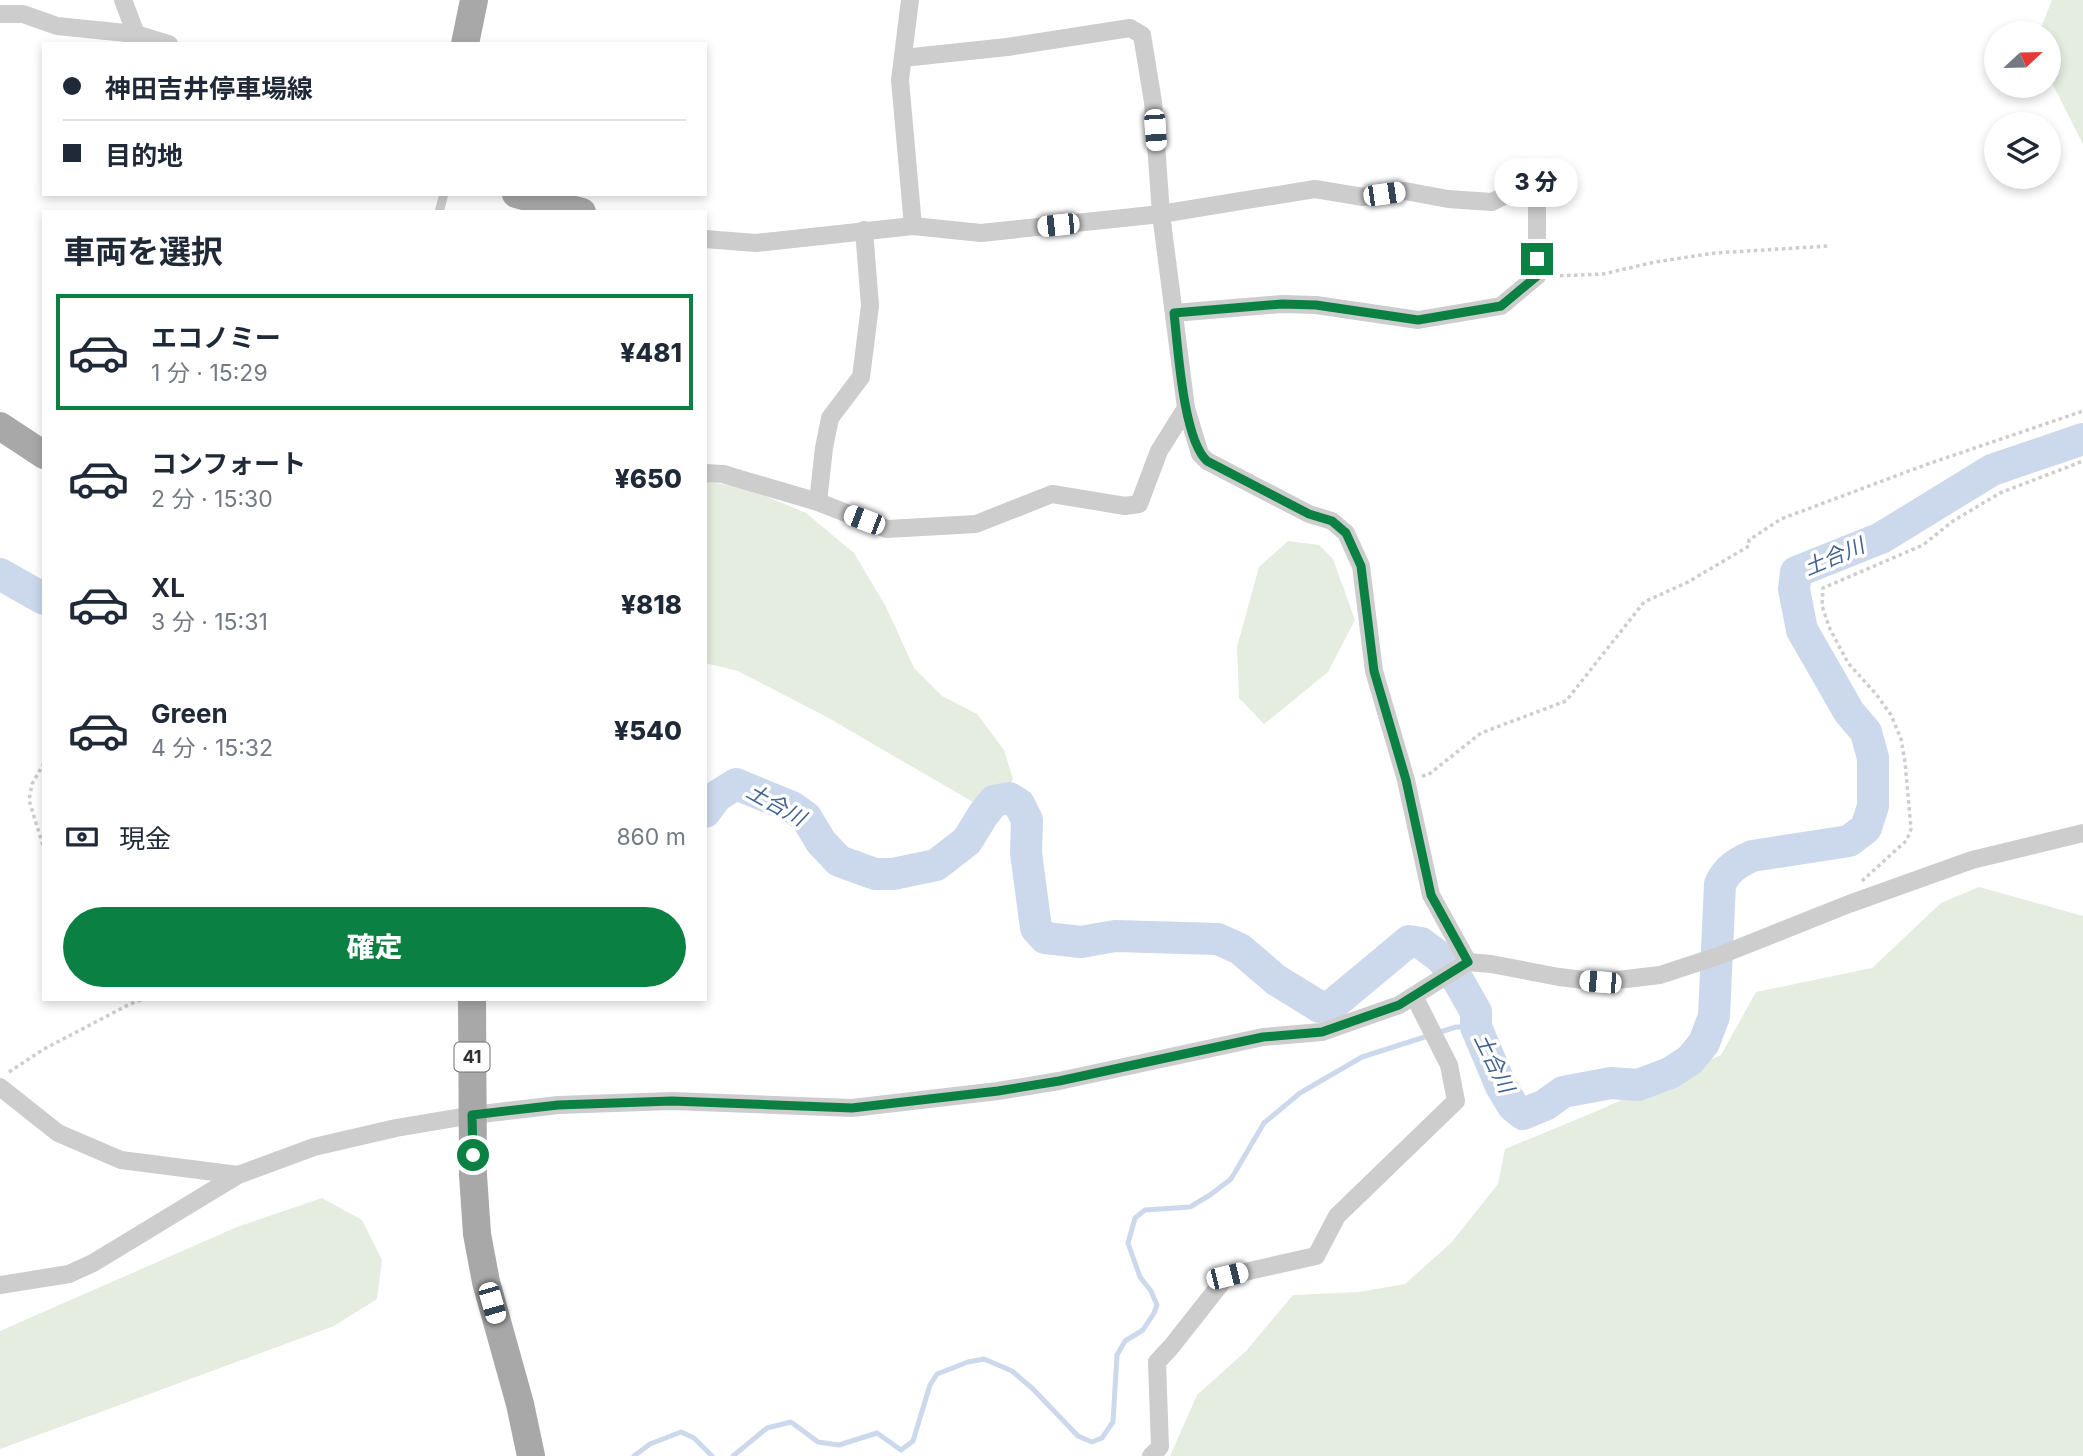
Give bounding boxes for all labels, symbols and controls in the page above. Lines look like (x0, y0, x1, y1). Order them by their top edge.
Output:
north arrow (1984, 21, 2062, 98)
map controls (1984, 21, 2061, 189)
text: 神田吉井停車場線 (105, 73, 313, 104)
car (1144, 108, 1167, 152)
button: layers (1984, 112, 2061, 189)
text: 目的地 (105, 140, 183, 171)
callout: 3 分 (1495, 158, 1579, 206)
text: 3 分 (1514, 168, 1558, 196)
car (1362, 181, 1407, 207)
car (1037, 212, 1080, 238)
text: 車両を選択 (63, 232, 223, 271)
route end (1521, 243, 1553, 275)
icon: car (67, 321, 130, 384)
text: エコノミー (151, 322, 281, 353)
text: ¥481 (620, 337, 682, 368)
text: 1 分 · 15:29 (151, 359, 268, 387)
icon: car (67, 447, 130, 510)
text: コンフォート (151, 448, 306, 479)
text: ¥650 (615, 463, 682, 494)
text: 2 分 · 15:30 (151, 485, 273, 513)
car (841, 503, 888, 537)
water label: 土合川 (1800, 532, 1870, 580)
text: XL (151, 572, 185, 603)
icon: car (67, 573, 130, 636)
text: ¥818 (621, 589, 682, 620)
text: 3 分 · 15:31 (151, 608, 268, 636)
text: Green (151, 698, 228, 729)
icon: car (67, 699, 130, 762)
text: ¥540 (614, 715, 682, 746)
text: 4 分 · 15:32 (151, 734, 273, 762)
water label: 土合川 (743, 778, 812, 832)
icon: cash (63, 818, 101, 856)
text: 現金 (119, 823, 171, 854)
text: 860 m (616, 823, 686, 851)
button: 確定 (63, 907, 686, 987)
car (1579, 970, 1622, 994)
water label: 土合川 (1469, 1029, 1520, 1098)
road number: 41 (454, 1042, 490, 1072)
route start (457, 1139, 489, 1171)
car (1205, 1261, 1250, 1291)
car (477, 1280, 508, 1326)

